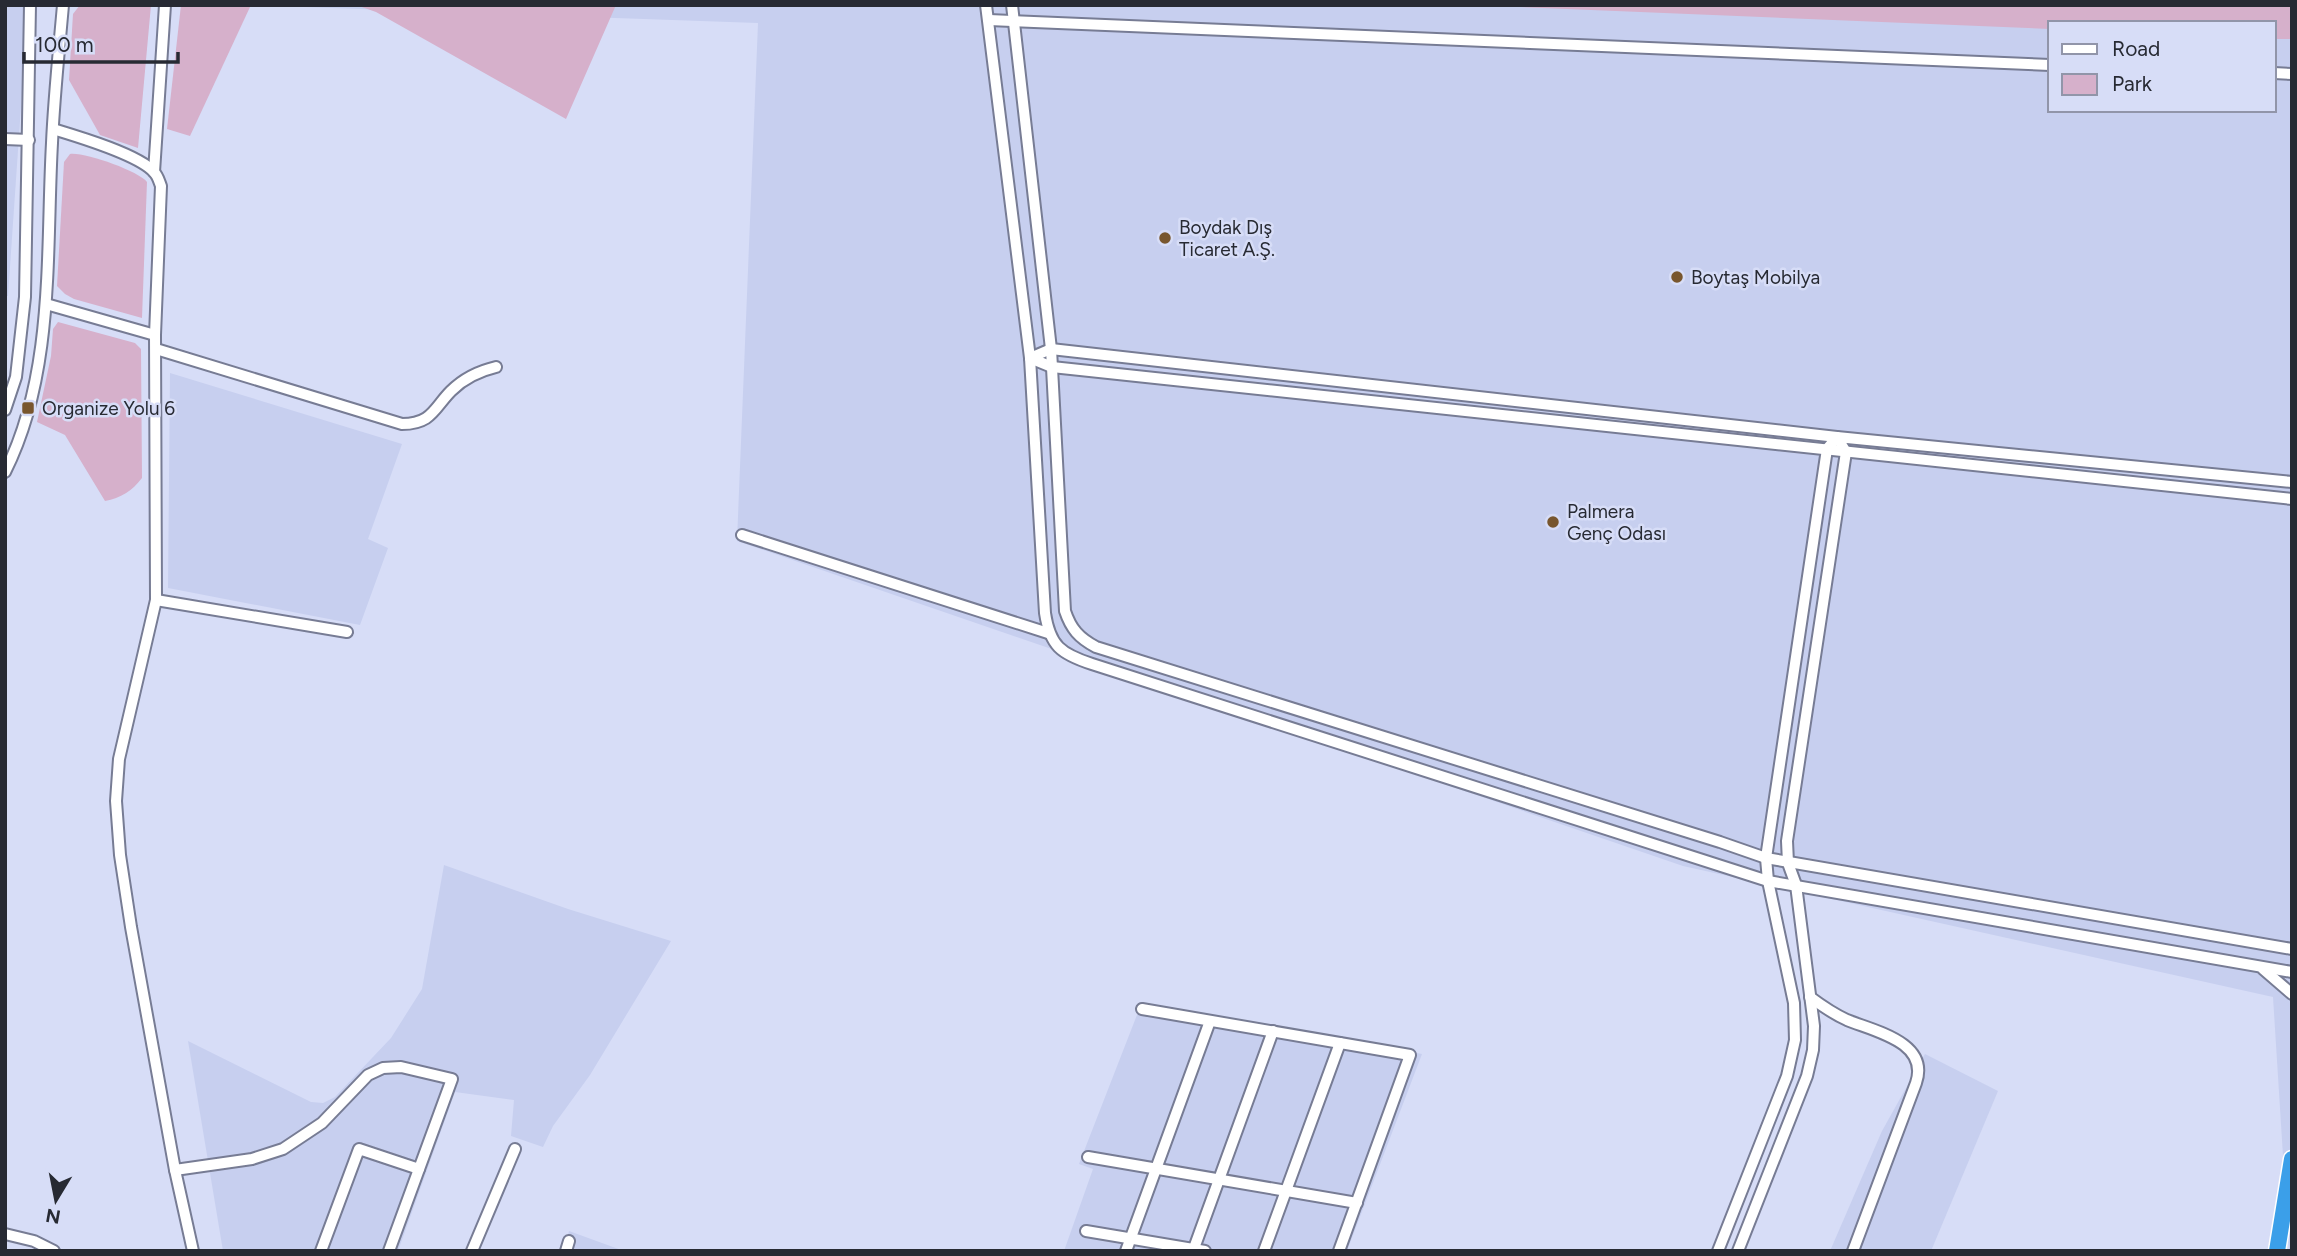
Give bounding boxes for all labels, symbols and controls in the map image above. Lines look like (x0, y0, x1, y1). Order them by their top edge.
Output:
scale bar (24, 21, 178, 65)
legend (2048, 21, 2276, 112)
text: 100 m (35, 32, 94, 57)
text: Road (2112, 36, 2160, 61)
text: Park (2112, 71, 2153, 96)
place label: Boydak Dış Ticaret A.Ş. (1179, 216, 1275, 261)
marker: Boydak Dış Ticaret A.Ş. (1157, 230, 1173, 246)
place label: Boytaş Mobilya (1691, 266, 1820, 289)
marker: Boytaş Mobilya (1669, 269, 1685, 285)
place label: Organize Yolu 6 (42, 397, 175, 420)
marker: Organize Yolu 6 (20, 400, 36, 416)
place label: Palmera Genç Odası (1567, 500, 1666, 545)
marker: Palmera Genç Odası (1545, 514, 1561, 530)
north arrow (21, 1165, 91, 1235)
text: N (44, 1204, 62, 1229)

